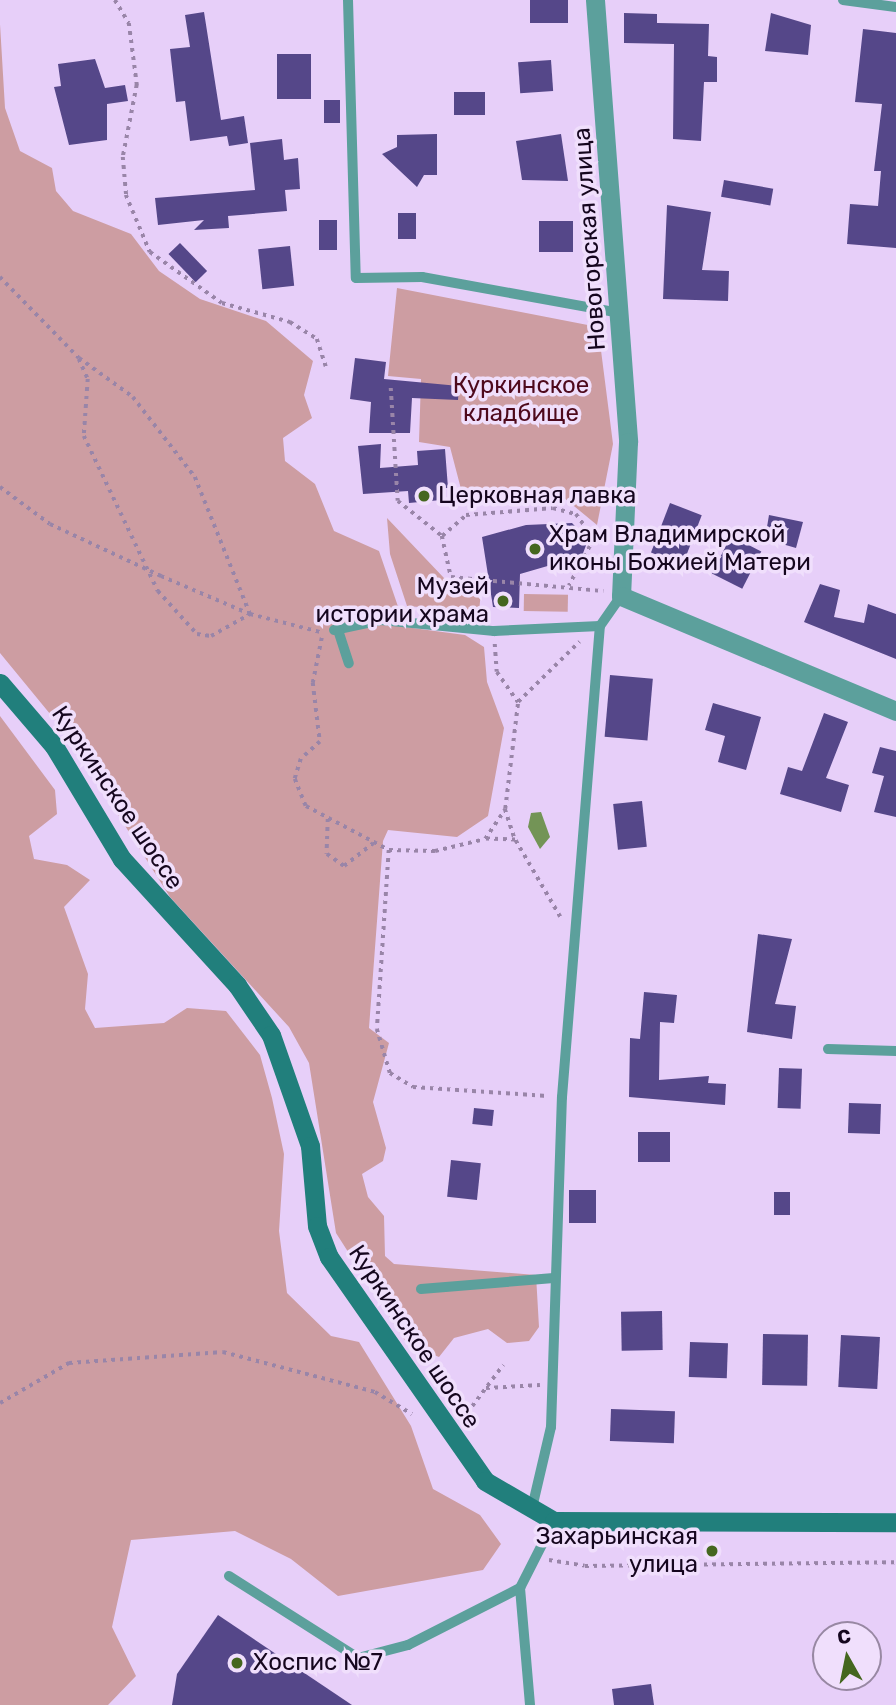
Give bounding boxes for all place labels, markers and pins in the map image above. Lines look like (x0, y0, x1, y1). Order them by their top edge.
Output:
place label: Церковная лавка (438, 482, 636, 510)
marker: Церковная лавка (416, 488, 432, 504)
place label: Храм Владимирской иконы Божией Матери (549, 521, 811, 577)
marker: Храм Владимирской иконы Божией Матери (527, 541, 543, 557)
place label: Музей истории храма (316, 573, 489, 629)
marker: Музей истории храма (495, 593, 511, 609)
place label: Захарьинская улица (536, 1523, 698, 1579)
marker: Захарьинская улица (704, 1543, 720, 1559)
place label: Хоспис №7 (253, 1649, 383, 1677)
marker: Хоспис №7 (227, 1653, 247, 1673)

